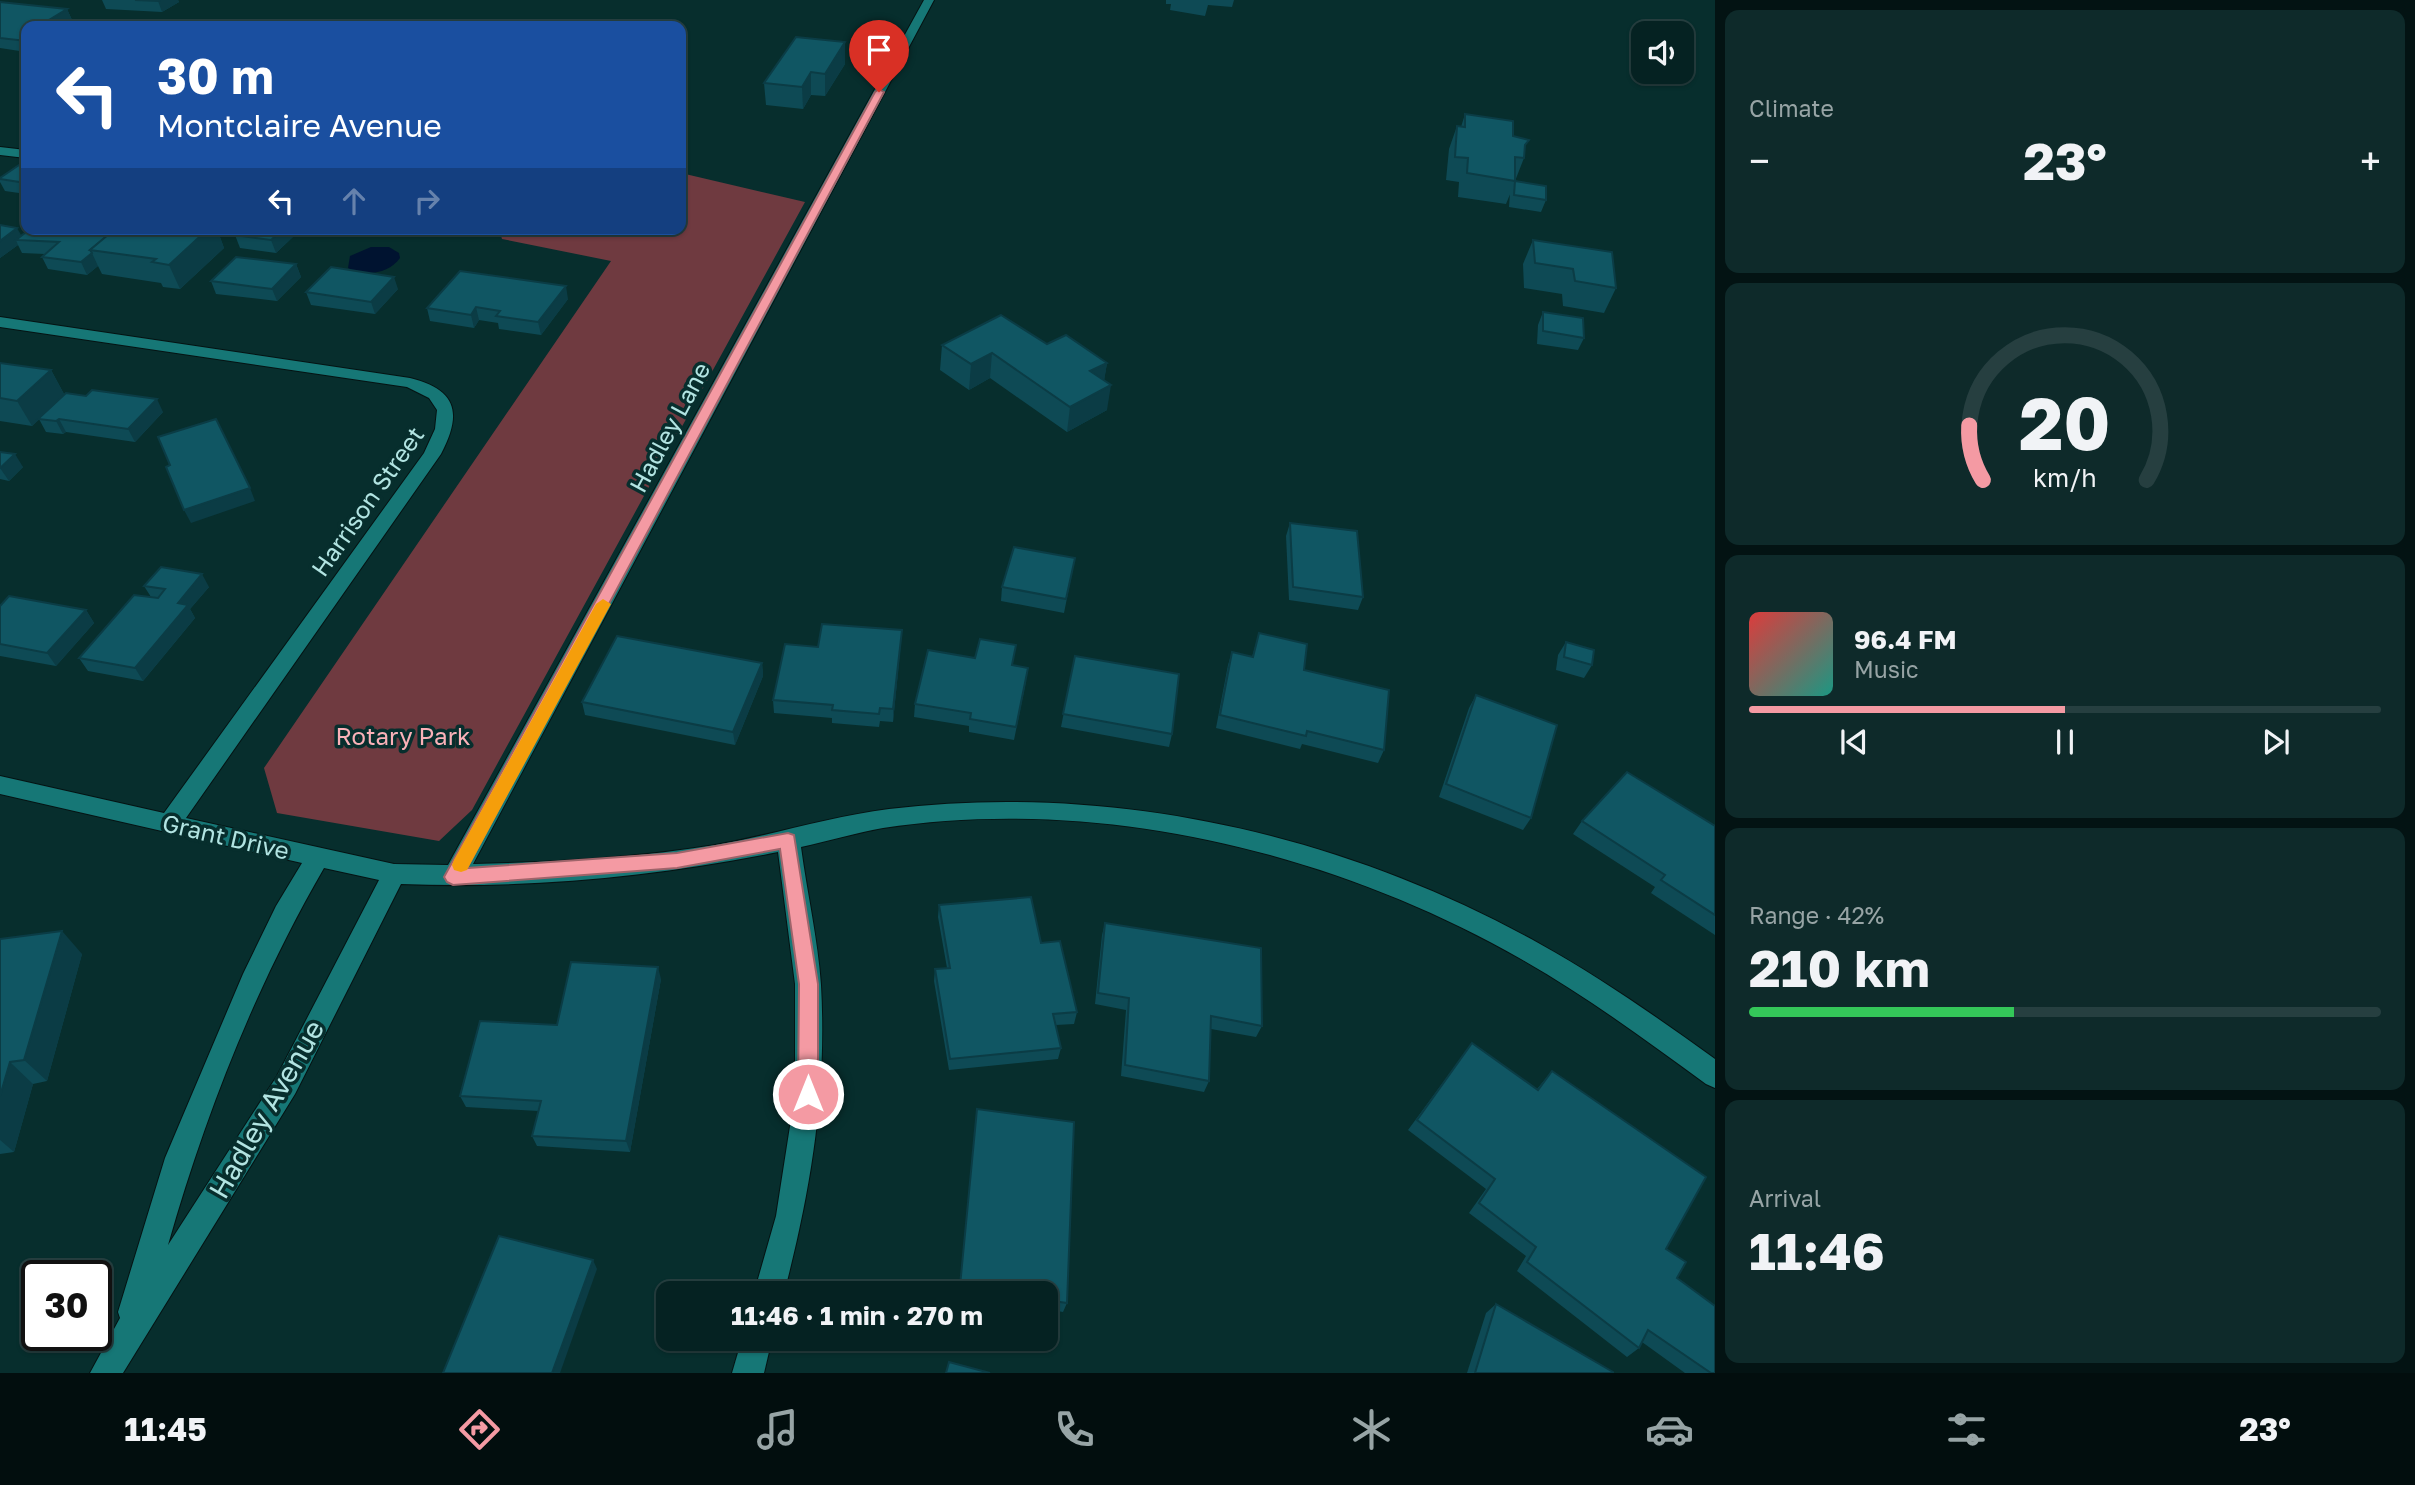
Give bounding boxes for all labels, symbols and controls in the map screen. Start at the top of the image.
pin [849,20,909,92]
map controls [1631,21,1694,84]
button: sound [1631,21,1694,84]
icon: arrive [860,31,898,69]
text: 30 m [157,46,274,105]
icon: left [42,49,133,140]
text: Climate [1749,94,1834,122]
text: Montclaire Avenue [157,106,442,144]
text: 23° [2023,129,2107,191]
text: − [1749,138,1770,183]
text: + [2360,138,2381,183]
icon: left [262,182,300,220]
icon: ahead [335,182,373,220]
icon: right [408,182,446,220]
street label: Hadley Lane [623,357,715,497]
text: 20 [2019,379,2111,466]
street label: Harrison Street [305,421,429,581]
text: km/h [2033,462,2097,493]
text: 96.4 FM [1854,624,1957,655]
text: Music [1854,655,1919,683]
park label: Rotary Park [335,721,471,750]
icon: previous [1835,723,1873,761]
icon: pause [2046,723,2084,761]
icon: next [2257,723,2295,761]
street label: Grant Drive [160,807,292,865]
text: Range · 42% [1749,901,1884,929]
text: 210 km [1749,936,1930,998]
street label: Hadley Avenue [202,1014,330,1204]
position arrow [771,1057,845,1131]
text: Arrival [1749,1184,1821,1212]
text: 11:46 [1749,1219,1885,1281]
speed limit sign: 30 [21,1260,112,1351]
text: 11:46 · 1 min · 270 m [731,1300,983,1331]
icon: directions [455,1405,504,1454]
icon: music [753,1405,802,1454]
icon: phone [1050,1405,1099,1454]
icon: climate [1347,1405,1396,1454]
icon: car [1645,1405,1694,1454]
icon: filters [1942,1405,1991,1454]
text: 11:45 [124,1410,207,1448]
text: 23° [2239,1410,2291,1448]

